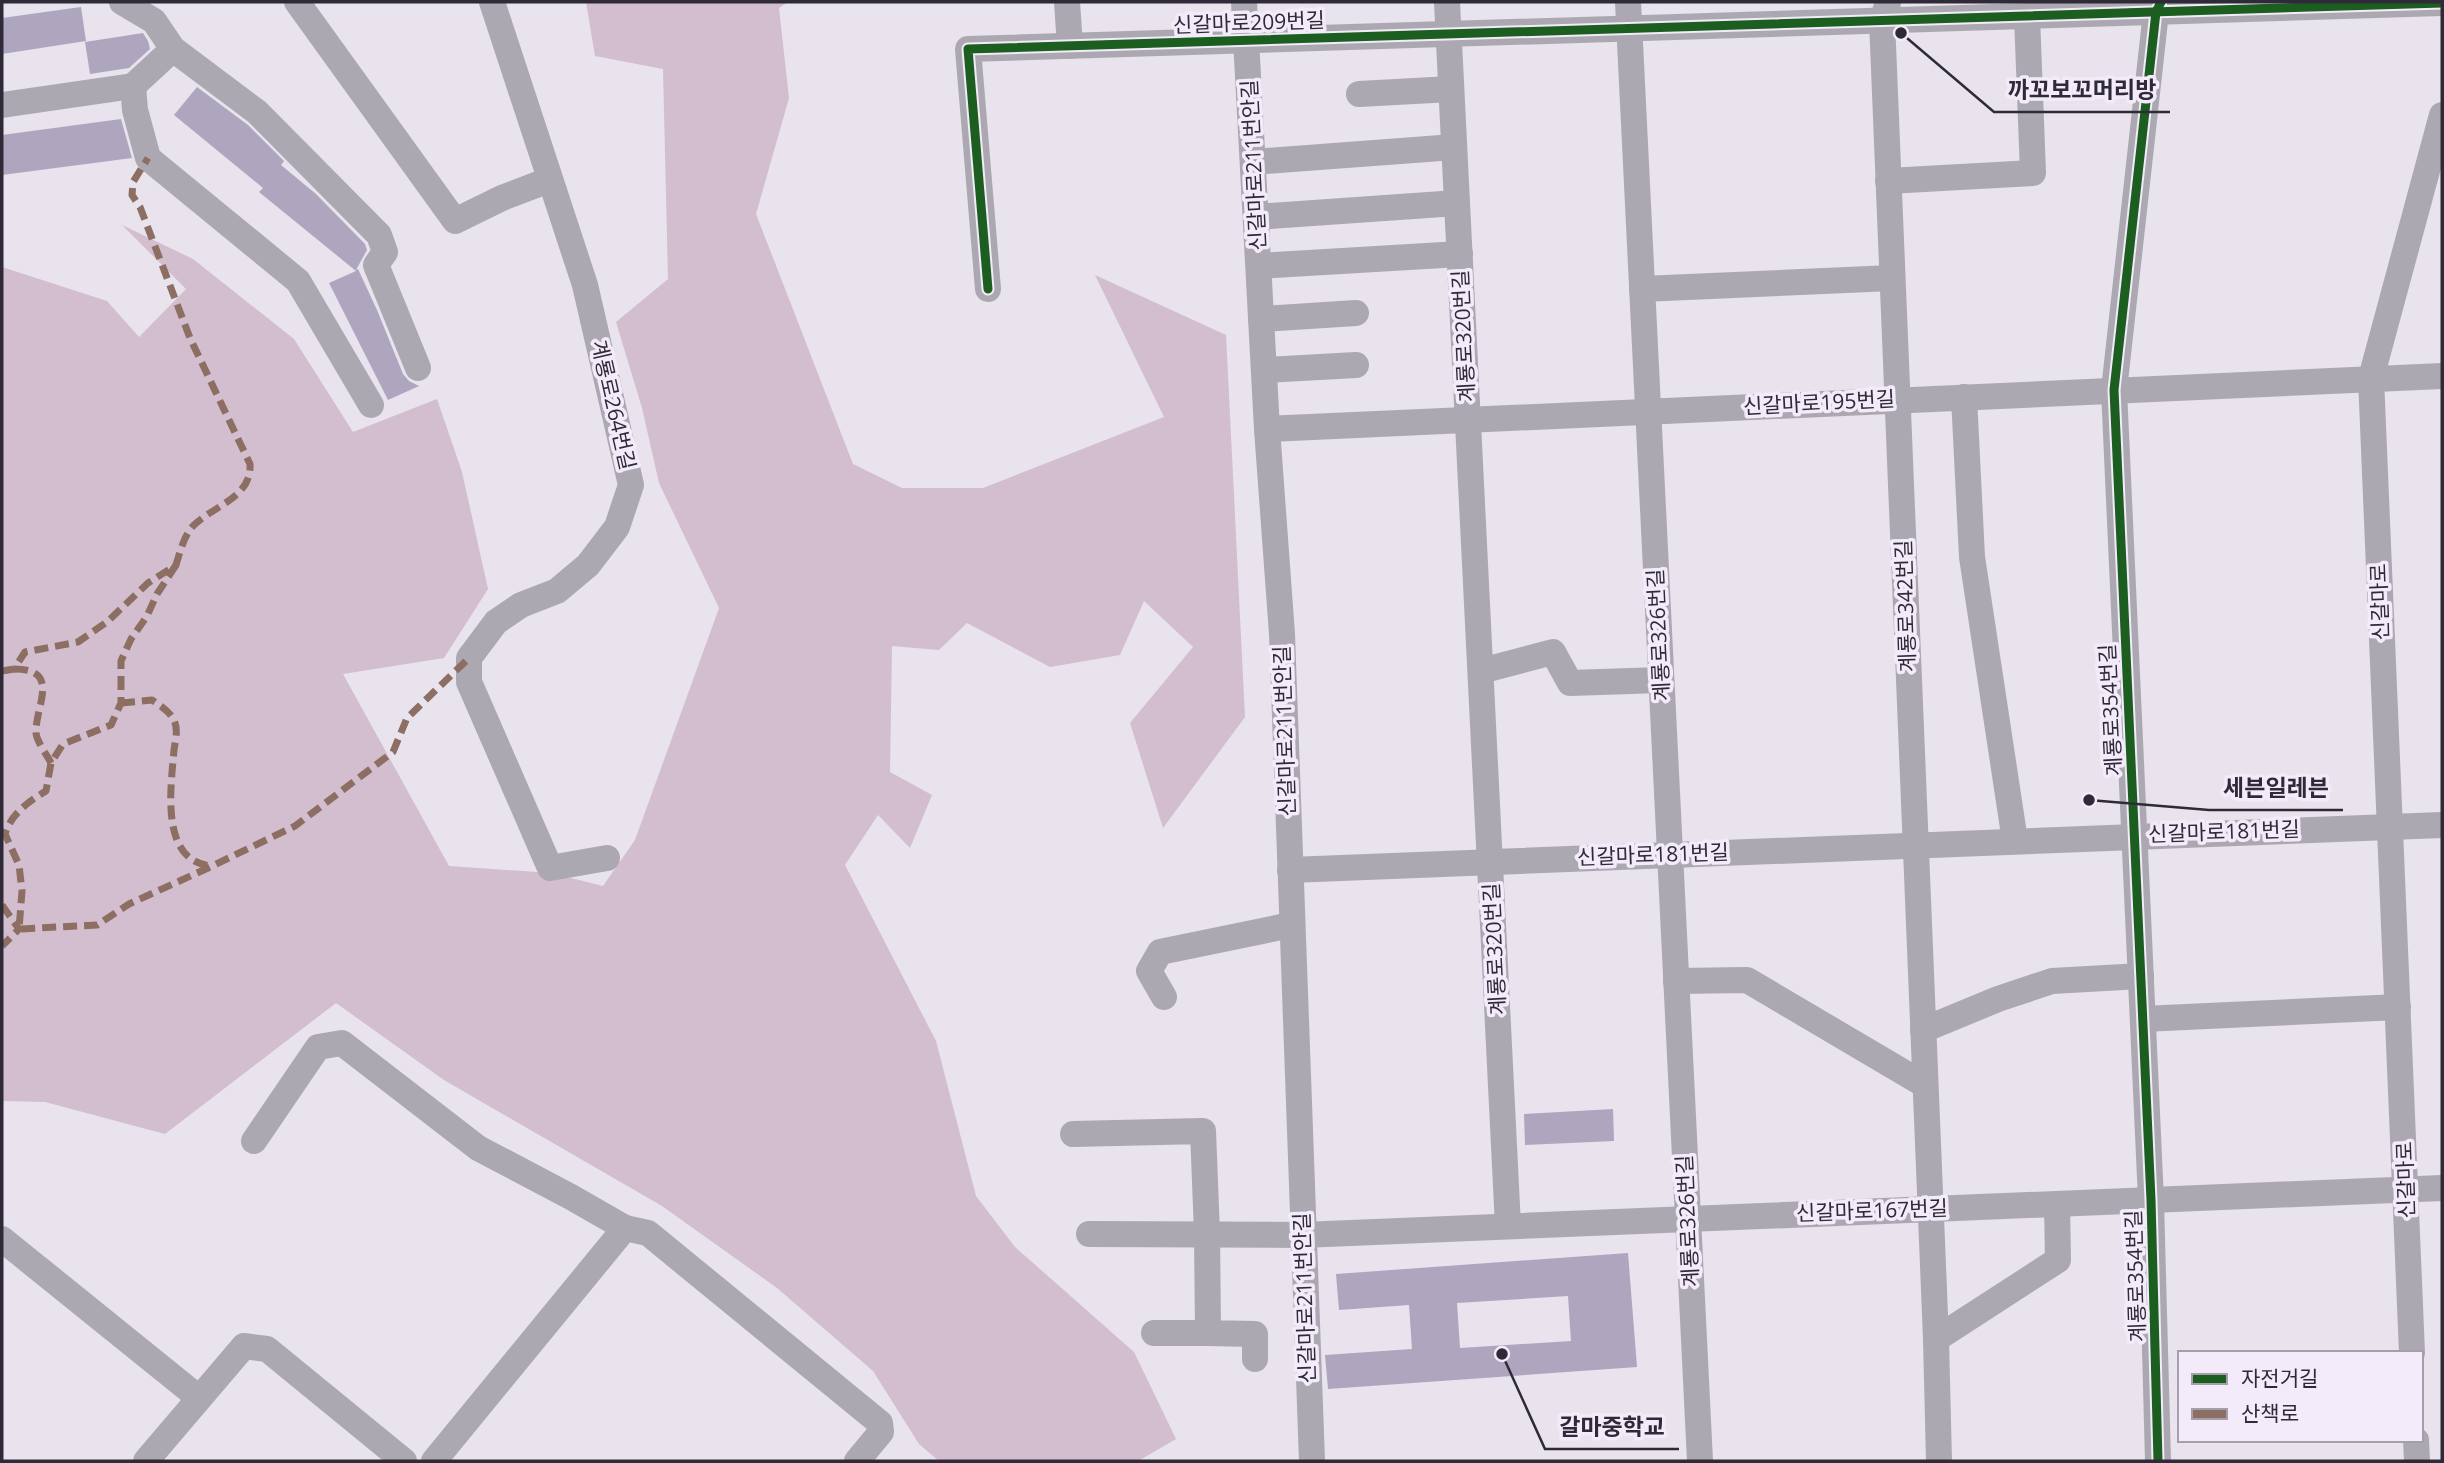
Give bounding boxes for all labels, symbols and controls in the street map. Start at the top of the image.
street label: 신갈마로209번길 [1173,5,1325,39]
callout: 까꼬보꼬머리방 [1994,68,2170,112]
text: 까꼬보꼬머리방 [2008,73,2156,105]
street label: 신갈마로211번안길 [1235,79,1271,251]
street label: 계룡로320번길 [1446,269,1480,403]
street label: 계룡로264번길 [585,337,643,473]
street label: 신갈마로195번길 [1742,384,1896,420]
street label: 계룡로342번길 [1889,539,1921,673]
street label: 신갈마로 [2364,563,2394,641]
street label: 계룡로326번길 [1641,568,1675,702]
street label: 계룡로354번길 [2093,643,2127,777]
street label: 신갈마로211번안길 [1267,645,1301,817]
callout: 세븐일레븐 [2209,766,2343,810]
text: 세븐일레븐 [2223,771,2329,803]
street label: 신갈마로181번길 [2148,814,2300,848]
street label: 신갈마로181번길 [1577,837,1729,871]
street label: 계룡로320번길 [1477,882,1511,1016]
street label: 신갈마로 [2390,1141,2420,1219]
street label: 계룡로326번길 [1670,1154,1704,1288]
street label: 신갈마로167번길 [1796,1193,1948,1227]
street label: 계룡로354번길 [2119,1209,2151,1343]
street label: 신갈마로211번안길 [1287,1212,1321,1384]
legend [2178,1351,2423,1442]
text: 자전거길 [2241,1364,2318,1392]
text: 산책로 [2241,1399,2299,1427]
callout: 갈마중학교 [1545,1405,1679,1449]
text: 갈마중학교 [1559,1410,1665,1442]

